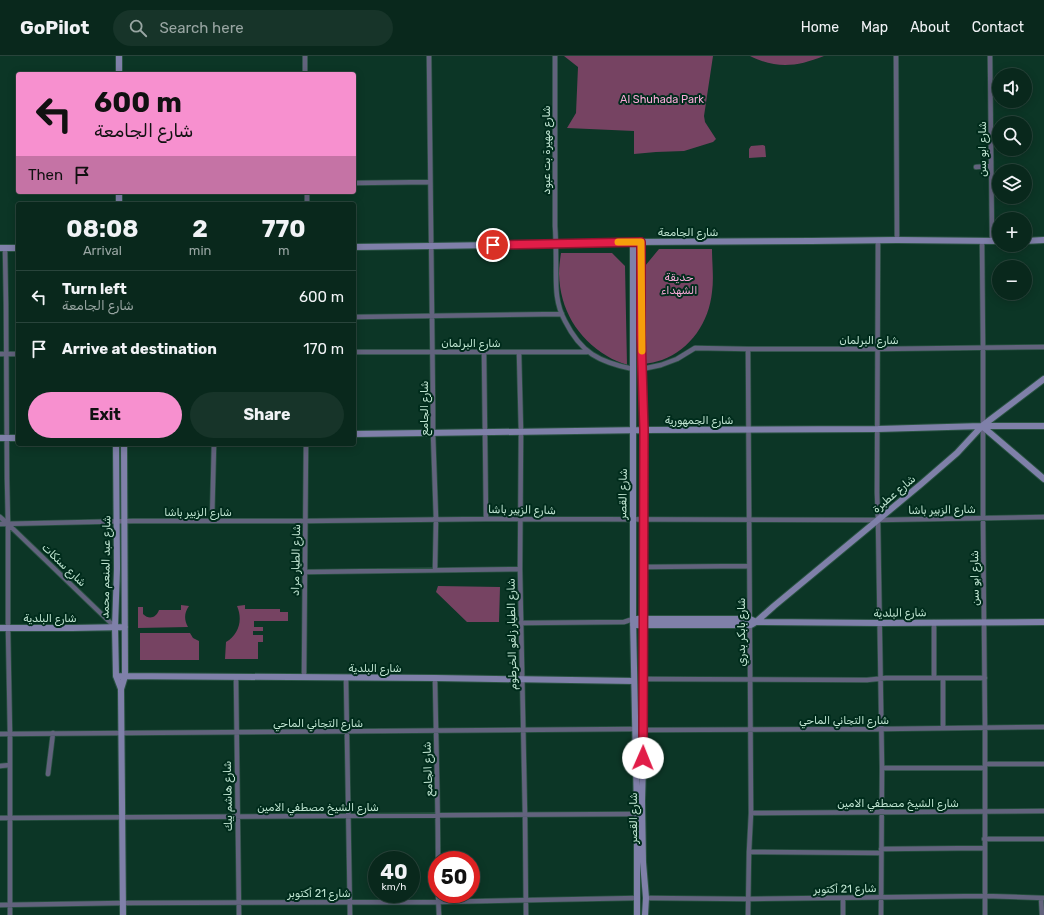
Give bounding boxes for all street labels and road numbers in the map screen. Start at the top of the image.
street label: شارع مهيرة بت عبود [540,105,555,195]
street label: شارع ابو سن [976,121,991,177]
street label: شارع الجامعة [658,226,718,241]
street label: شارع البرلمان [839,334,899,349]
street label: شارع البرلمان [441,337,501,352]
street label: شارع الجامع [418,381,433,435]
street label: شارع الجمهورية [665,414,733,429]
street label: شارع القصر [616,468,632,521]
street label: شارع عطبرة [870,472,919,517]
street label: شارع الزبير باشا [488,503,556,519]
street label: شارع الزبير باشا [908,503,976,519]
street label: شارع الزبير باشا [164,506,232,521]
street label: شارع عبد المنعم محمد [99,515,115,619]
street label: شارع الطيار مراد [289,524,305,596]
street label: شارع سنكات [38,541,89,591]
street label: شارع ابو سن [968,550,984,606]
street label: شارع الطيار زلفو الخرطوم [505,578,521,690]
street label: شارع بابكر بدري [735,598,750,666]
street label: شارع البلدية [873,606,927,622]
street label: شارع البلدية [23,612,77,627]
street label: شارع البلدية [348,662,402,677]
street label: شارع التجاني الماحي [799,714,889,729]
street label: شارع التجاني الماحي [273,717,363,732]
street label: شارع الجامع [421,741,437,797]
street label: شارع هاشم بيك [221,761,237,831]
street label: شارع القصر [627,792,642,845]
street label: شارع الشيخ مصطفي الامين [837,797,959,812]
street label: شارع الشيخ مصطفي الامين [257,801,379,816]
street label: شارع 21 أكتوبر [812,882,877,898]
street label: شارع 21 أكتوبر [286,887,351,902]

